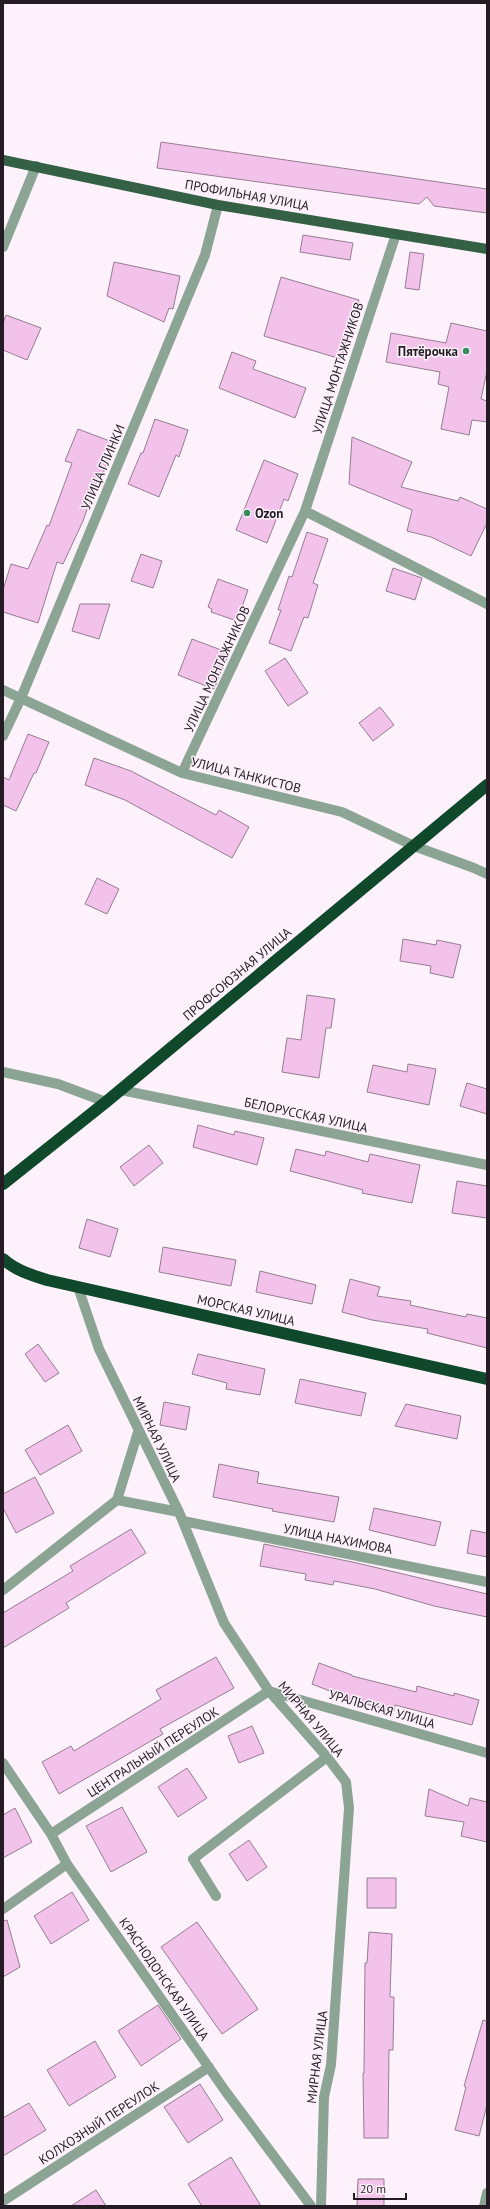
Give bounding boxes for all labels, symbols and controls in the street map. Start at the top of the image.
street label: ПРОФИЛЬНАЯ УЛИЦА [183,176,311,214]
street label: УЛИЦА МОНТАЖНИКОВ [309,300,367,436]
place label: Пятёрочка [398,343,458,360]
marker: Пятёрочка [461,346,471,356]
street label: УЛИЦА ГЛИНКИ [77,422,129,512]
place label: Ozon [255,505,283,522]
marker: Ozon [242,508,252,518]
street label: УЛИЦА МОНТАЖНИКОВ [180,603,254,735]
street label: УЛИЦА ТАНКИСТОВ [189,753,303,797]
street label: ПРОФСОЮЗНАЯ УЛИЦА [179,923,295,1024]
street label: БЕЛОРУССКАЯ УЛИЦА [243,1094,370,1136]
street label: МОРСКАЯ УЛИЦА [195,1290,297,1330]
street label: МИРНАЯ УЛИЦА [129,1393,185,1485]
street label: УЛИЦА НАХИМОВА [282,1520,394,1558]
street label: МИРНАЯ УЛИЦА [274,1678,348,1761]
street label: УРАЛЬСКАЯ УЛИЦА [327,1686,438,1732]
street label: ЦЕНТРАЛЬНЫЙ ПЕРЕУЛОК [84,1703,222,1801]
street label: КРАСНОДОНСКАЯ УЛИЦА [115,1914,213,2044]
street label: МИРНАЯ УЛИЦА [303,2009,331,2104]
street label: КОЛХОЗНЫЙ ПЕРЕУЛОК [35,2078,163,2168]
scale bar [354,2175,406,2201]
text: 20 m [360,2181,386,2196]

